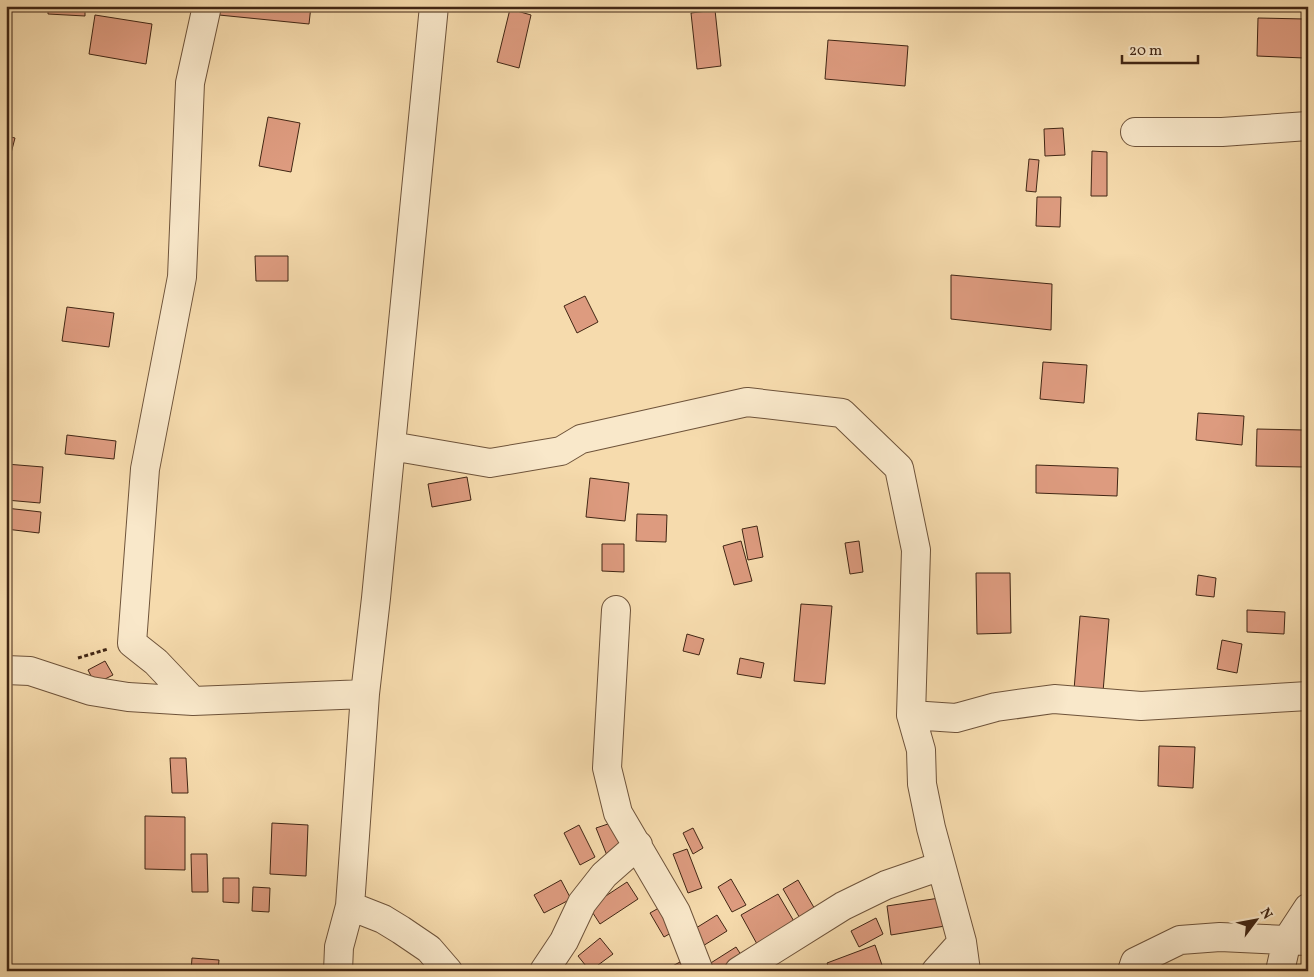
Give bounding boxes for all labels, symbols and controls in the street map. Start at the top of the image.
scale bar [1122,32,1198,64]
text: 20 m [1129,41,1162,62]
north arrow [1232,894,1282,944]
text: N [1255,905,1277,923]

